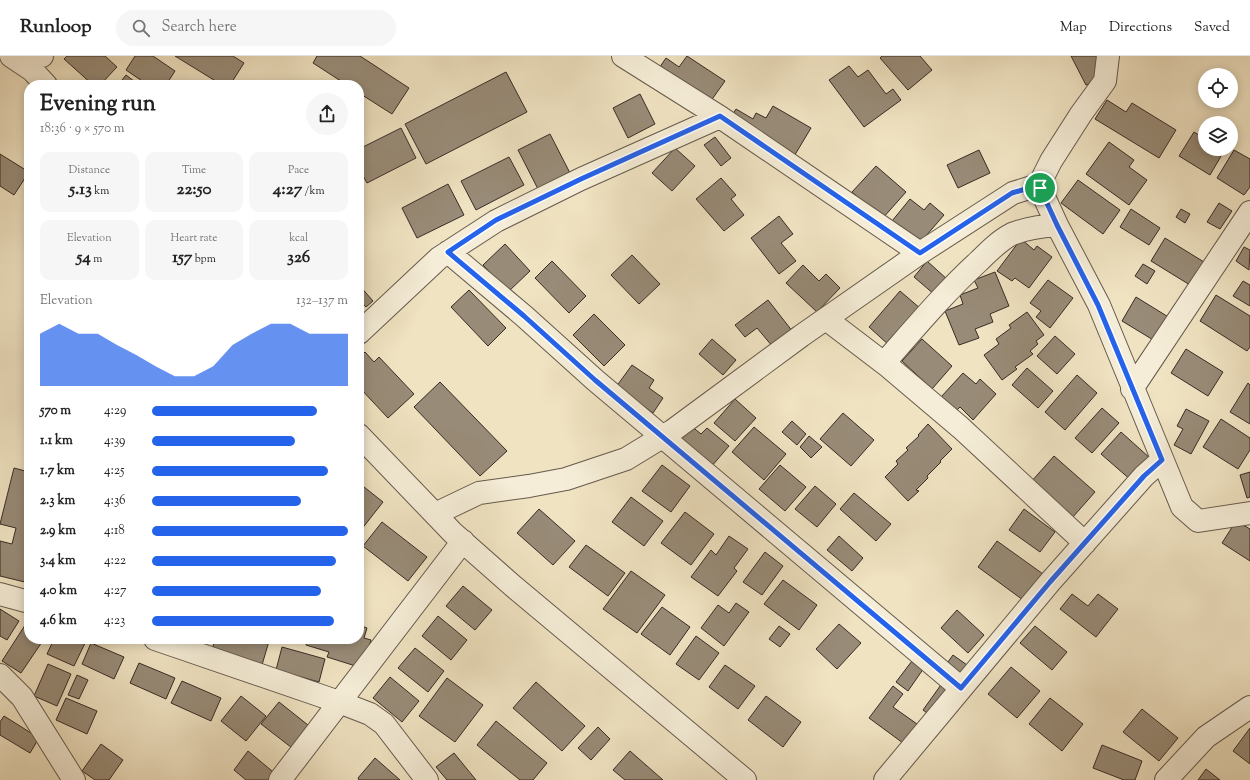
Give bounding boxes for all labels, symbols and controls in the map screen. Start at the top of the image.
search box [116,10,396,46]
text: Runloop [20,14,92,41]
icon: search [130,17,152,39]
text: Search here [162,17,237,38]
text: Map [1060,18,1087,38]
text: Directions [1109,18,1172,38]
text: Saved [1194,18,1230,38]
map controls [1198,68,1238,156]
button: locate [1198,68,1238,108]
text: Evening run [40,89,156,121]
button: share [306,93,348,135]
button: layers [1198,116,1238,156]
text: 18:36 · 9 × 570 m [40,120,125,138]
text: Distance [69,162,110,178]
text: Time [182,162,206,178]
text: Pace [288,162,309,178]
pin [1023,171,1057,205]
icon: arrive [1029,177,1051,199]
text: 5.13 [69,178,92,202]
text: 22:50 [176,178,212,202]
text: 4:27 [273,178,302,202]
text: km [92,183,109,199]
text: /km [302,183,325,199]
text: Elevation [67,230,112,246]
text: Heart rate [171,230,217,246]
text: kcal [289,230,308,246]
text: 54 [76,246,91,270]
text: 157 [172,246,192,270]
text: 326 [287,246,310,270]
text: m [91,251,102,267]
text: bpm [192,251,216,267]
text: Elevation [40,292,93,310]
text: 132–137 m [296,292,348,310]
text: 570 m [40,402,71,420]
text: 4:29 [104,402,126,420]
text: 1.1 km [40,432,73,450]
text: 4:39 [104,432,125,450]
text: 1.7 km [40,462,75,480]
text: 4:25 [104,462,124,480]
text: 2.3 km [40,492,75,510]
text: 4:36 [104,492,126,510]
text: 2.9 km [40,522,76,540]
text: 4:18 [104,522,125,540]
text: 3.4 km [40,552,76,570]
text: 4:22 [104,552,126,570]
text: 4.0 km [40,582,77,600]
text: 4:27 [104,582,127,600]
text: 4.6 km [40,612,77,630]
text: 4:23 [104,612,125,630]

